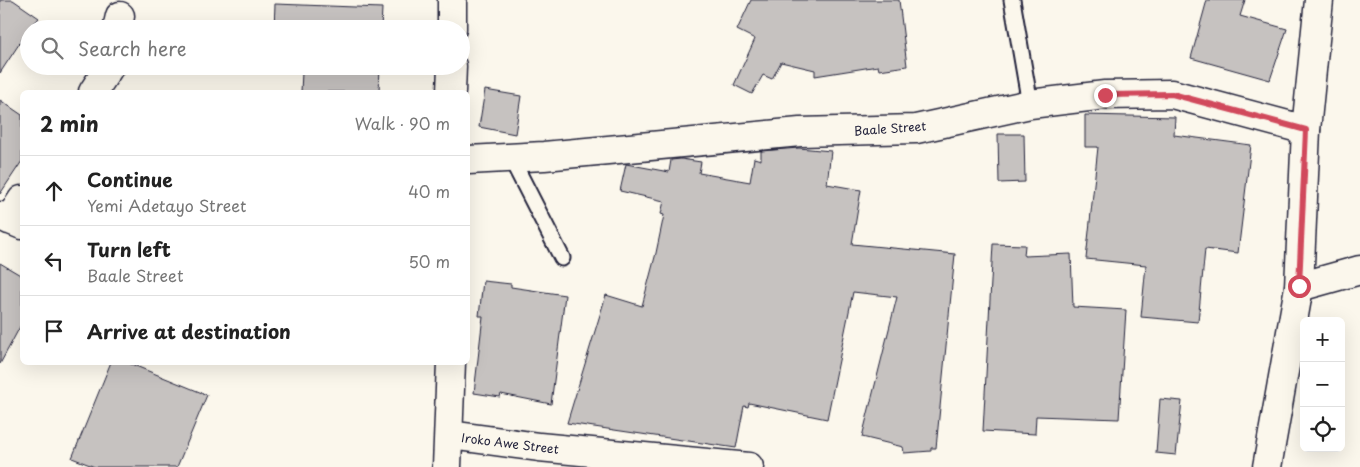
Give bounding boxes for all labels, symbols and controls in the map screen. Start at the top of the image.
search box [20,20,470,75]
icon: search [38,34,66,62]
text: Search here [78,34,187,62]
route end [1094,84,1117,107]
text: 2 min [40,107,99,139]
text: Walk · 90 m [355,111,450,135]
street label: Baale Street [853,116,927,140]
text: Continue [87,165,173,193]
icon: ahead [40,177,68,205]
text: 40 m [408,179,450,203]
text: Yemi Adetayo Street [87,193,246,217]
text: Turn left [87,235,171,263]
icon: left [40,247,68,275]
text: 50 m [409,249,450,273]
text: Baale Street [87,263,183,287]
route start [1288,275,1311,298]
icon: arrive [40,317,68,345]
text: Arrive at destination [87,317,291,345]
map controls [1300,317,1345,452]
button: + [1300,317,1345,362]
button: − [1300,362,1345,407]
button: locate [1300,407,1345,452]
street label: Iroko Awe Street [460,428,560,458]

